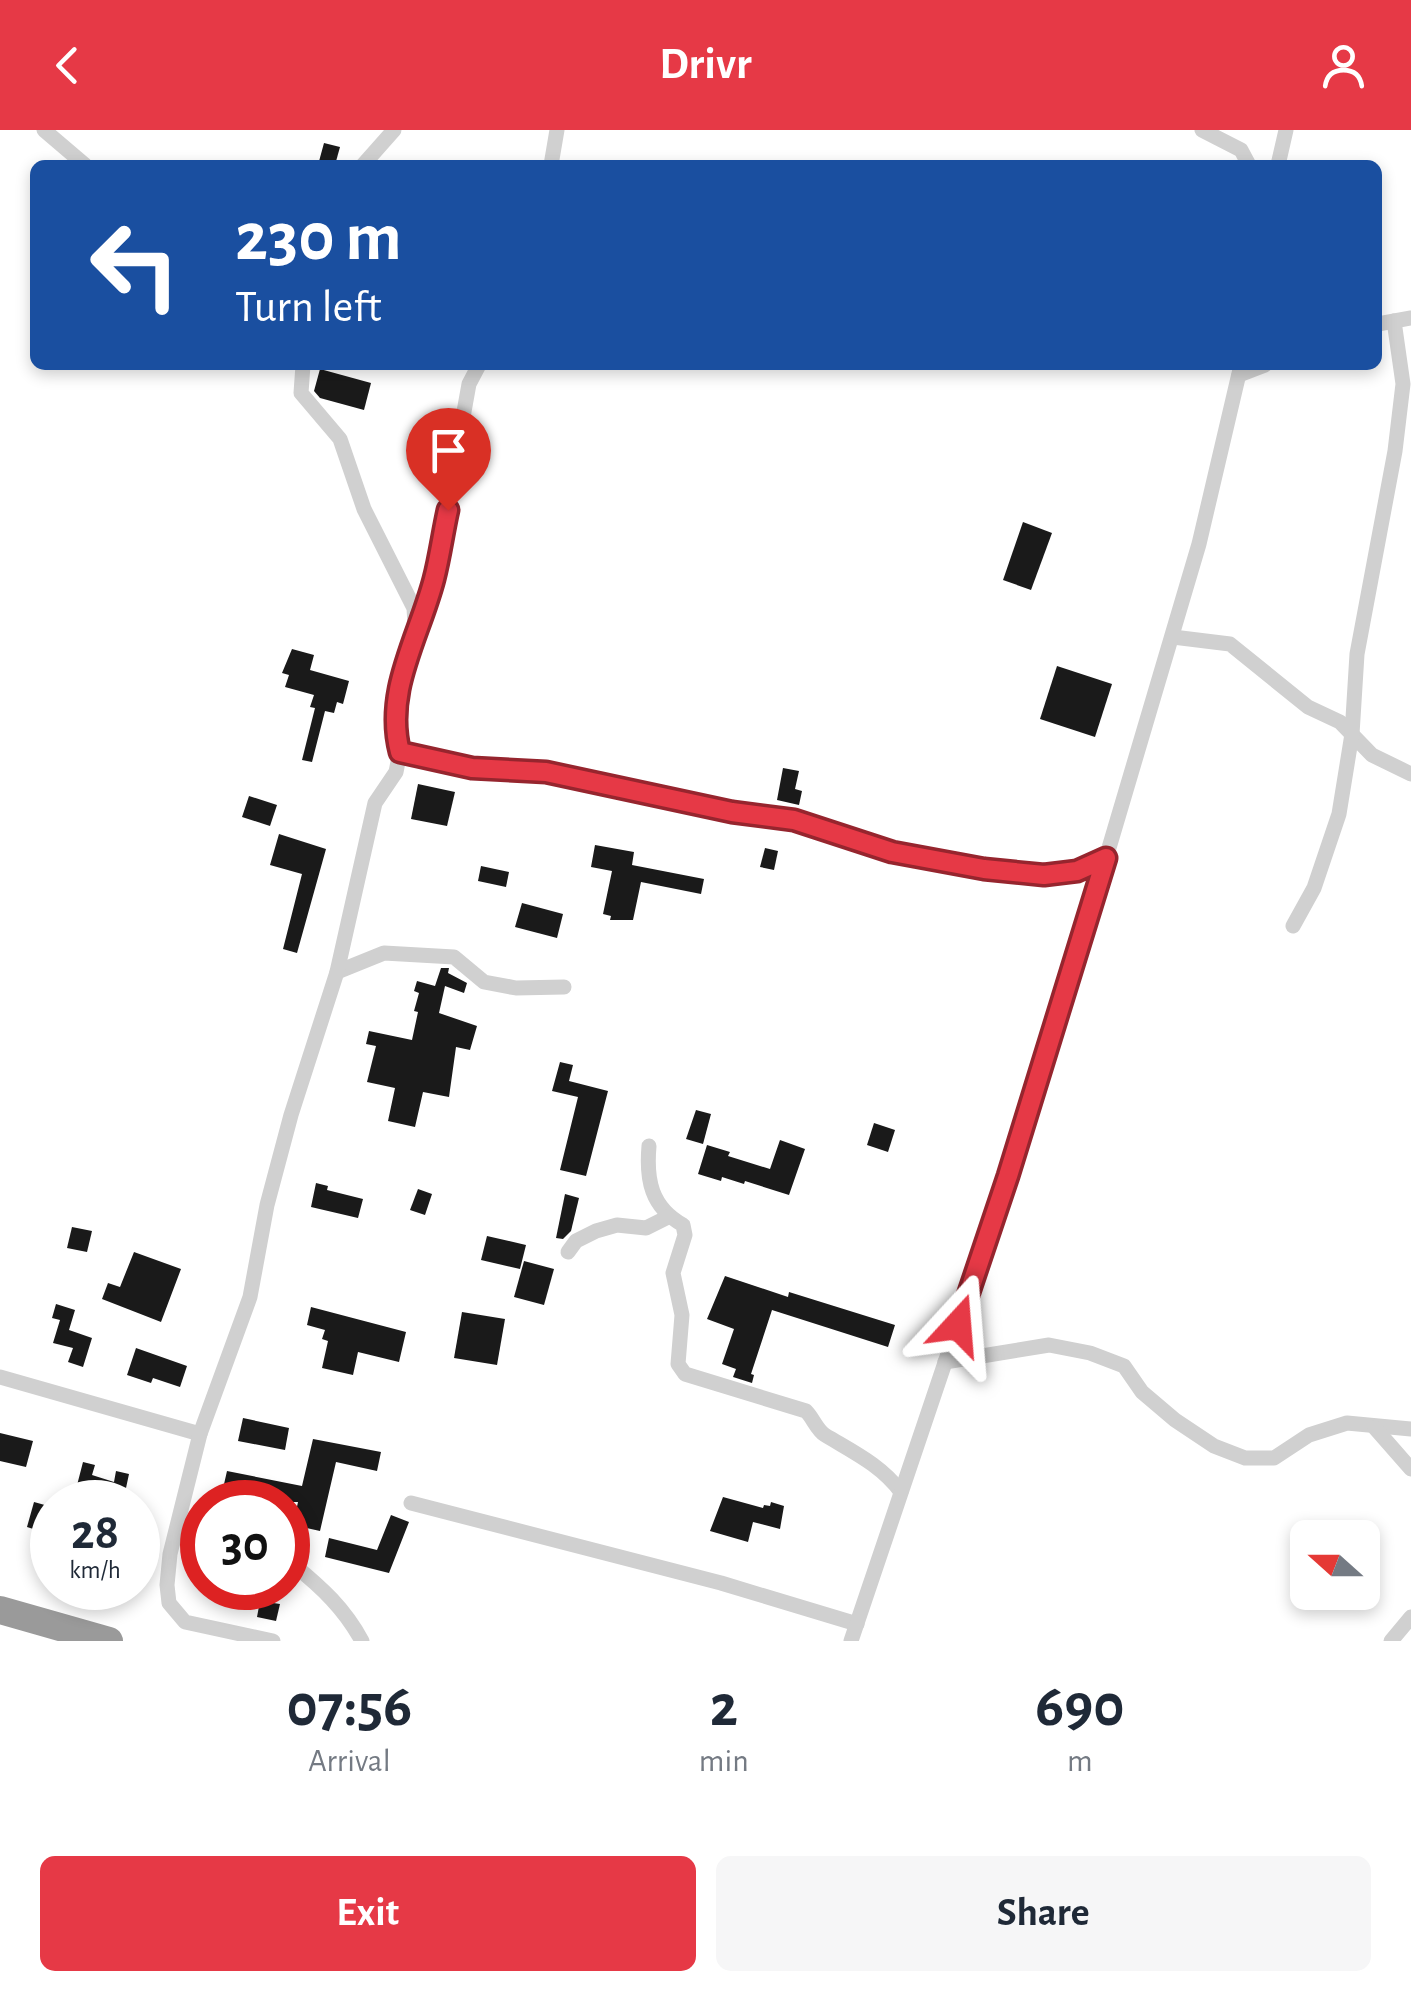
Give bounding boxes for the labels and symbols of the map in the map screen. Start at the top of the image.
pin [406,408,491,511]
position arrow [906,1273,1010,1377]
speed limit sign: 30 [180,1480,310,1610]
north arrow [1290,1520,1380,1610]

